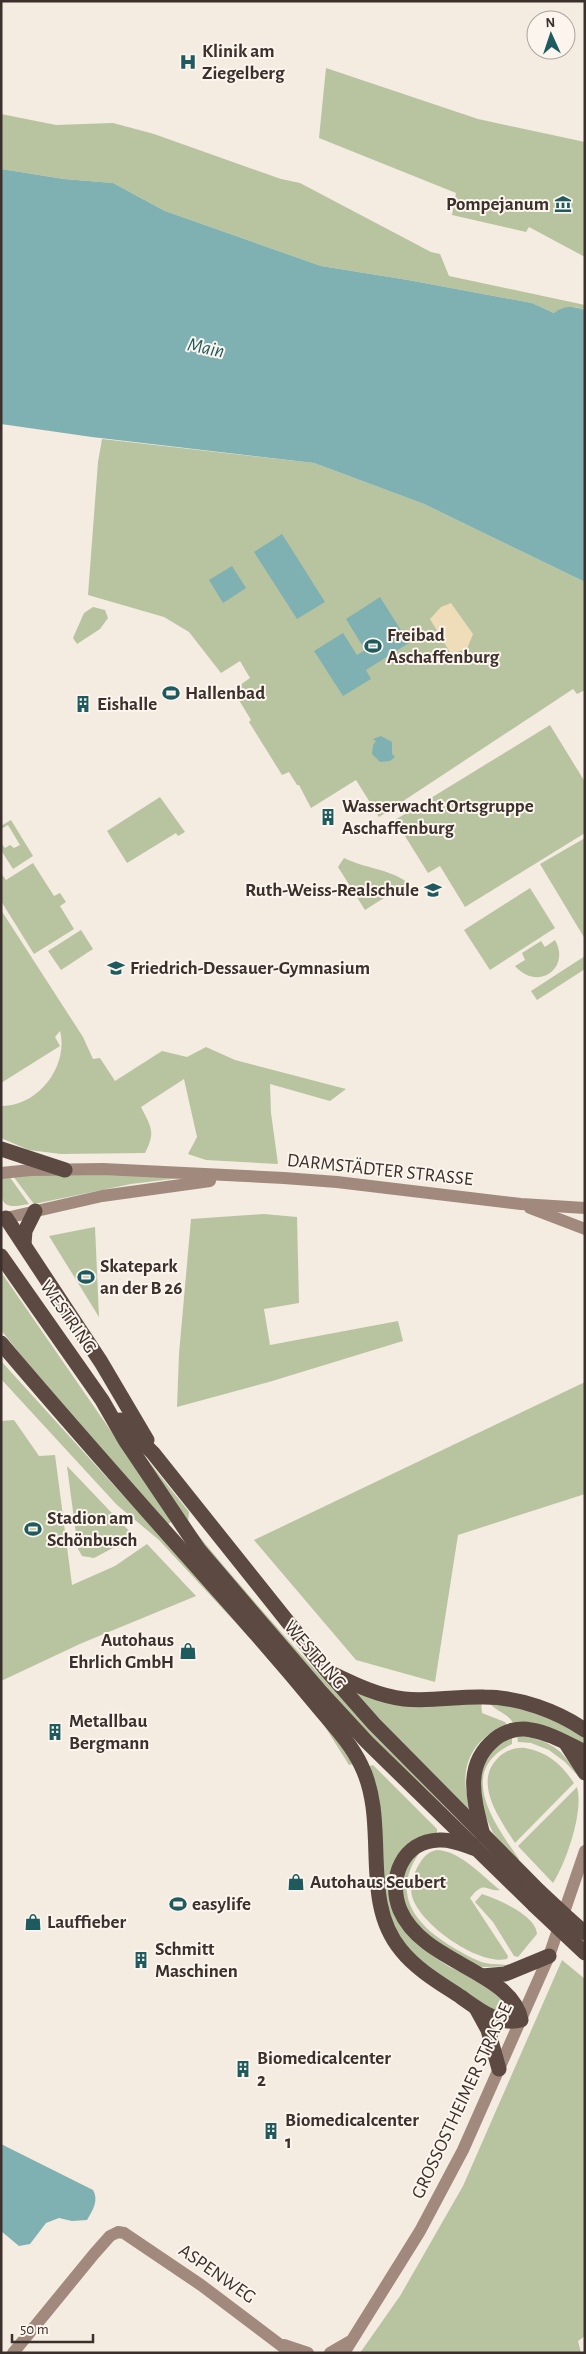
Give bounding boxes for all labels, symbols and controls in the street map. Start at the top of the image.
north arrow [526,10,576,60]
text: N [545,16,556,30]
place label: Klinik am Ziegelberg [202,42,285,83]
hospital icon: Klinik am Ziegelberg [178,52,198,72]
museum icon: Pompejanum [553,194,573,214]
place label: Pompejanum [446,195,549,214]
water label: Main [186,334,226,362]
place label: Freibad Aschaffenburg [387,626,500,667]
sports icon: Freibad Aschaffenburg [363,636,383,656]
sports icon: Hallenbad [161,683,181,703]
place label: Hallenbad [185,684,265,703]
building icon: Eishalle [73,694,93,714]
place label: Eishalle [97,695,157,714]
place label: Wasserwacht Ortsgruppe Aschaffenburg [342,797,534,838]
building icon: Wasserwacht Ortsgruppe Aschaffenburg [318,807,338,827]
school or university icon: Ruth-Weiss-Realschule [423,880,443,900]
place label: Ruth-Weiss-Realschule [245,881,419,900]
school or university icon: Friedrich-Dessauer-Gymnasium [106,958,126,978]
place label: Friedrich-Dessauer-Gymnasium [130,959,370,978]
street label: DARMSTÄDTER STRASSE [286,1150,474,1189]
place label: Skatepark an der B 26 [100,1257,182,1298]
sports icon: Skatepark an der B 26 [76,1267,96,1287]
street label: WESTRING [36,1277,100,1357]
place label: Stadion am Schönbusch [47,1509,137,1550]
sports icon: Stadion am Schönbusch [23,1519,43,1539]
street label: WESTRING [280,1617,350,1693]
place label: Autohaus Ehrlich GmbH [68,1631,174,1672]
shop icon: Autohaus Ehrlich GmbH [178,1641,198,1661]
place label: Metallbau Bergmann [69,1712,149,1753]
building icon: Metallbau Bergmann [45,1722,65,1742]
shop icon: Autohaus Seubert [286,1872,306,1892]
place label: Autohaus Seubert [310,1873,447,1892]
sports icon: easylife [168,1894,188,1914]
place label: easylife [192,1895,251,1914]
shop icon: Lauffieber [23,1912,43,1932]
place label: Lauffieber [47,1913,126,1932]
place label: Schmitt Maschinen [155,1940,238,1981]
building icon: Schmitt Maschinen [131,1950,151,1970]
street label: GROSSOSTHEIMER STRASSE [408,2000,516,2202]
place label: Biomedicalcenter 2 [257,2049,391,2090]
building icon: Biomedicalcenter 2 [233,2059,253,2079]
place label: Biomedicalcenter 1 [285,2111,419,2152]
building icon: Biomedicalcenter 1 [261,2121,281,2141]
street label: ASPENWEG [175,2241,259,2307]
scale bar [12,2312,94,2344]
text: 50 m [20,2322,49,2337]

